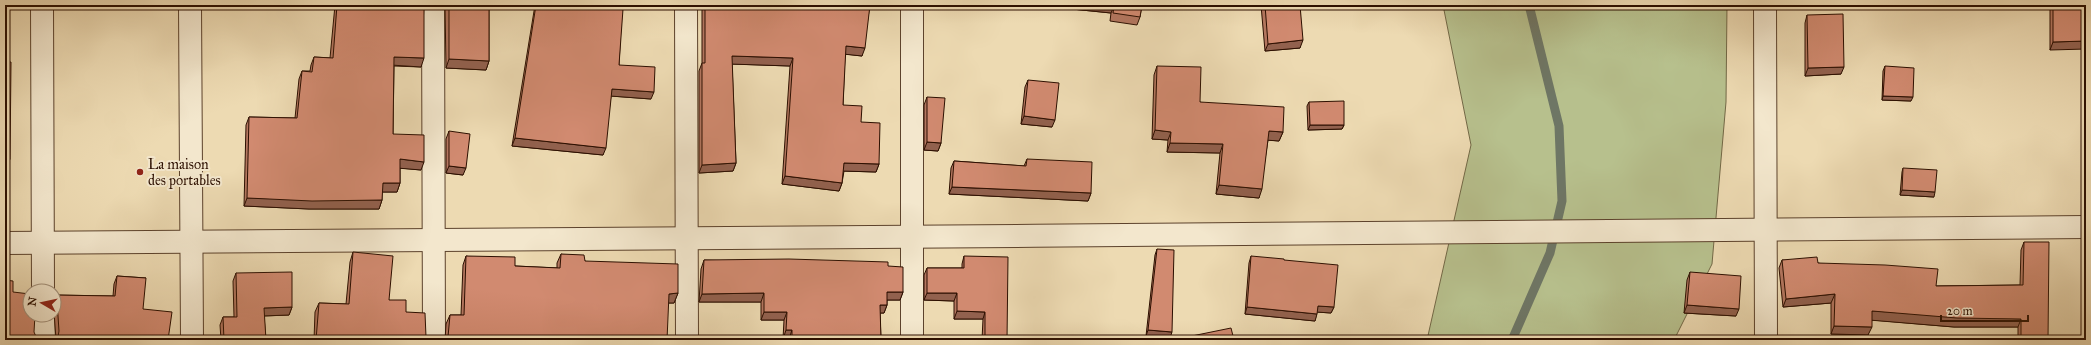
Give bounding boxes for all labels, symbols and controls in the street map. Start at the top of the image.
place label: La maison des portables [148,156,221,189]
marker: La maison des portables [135,167,145,177]
north arrow [22,283,62,323]
text: N [25,295,40,307]
scale bar [1941,297,2028,323]
text: 20 m [1947,304,1973,318]

